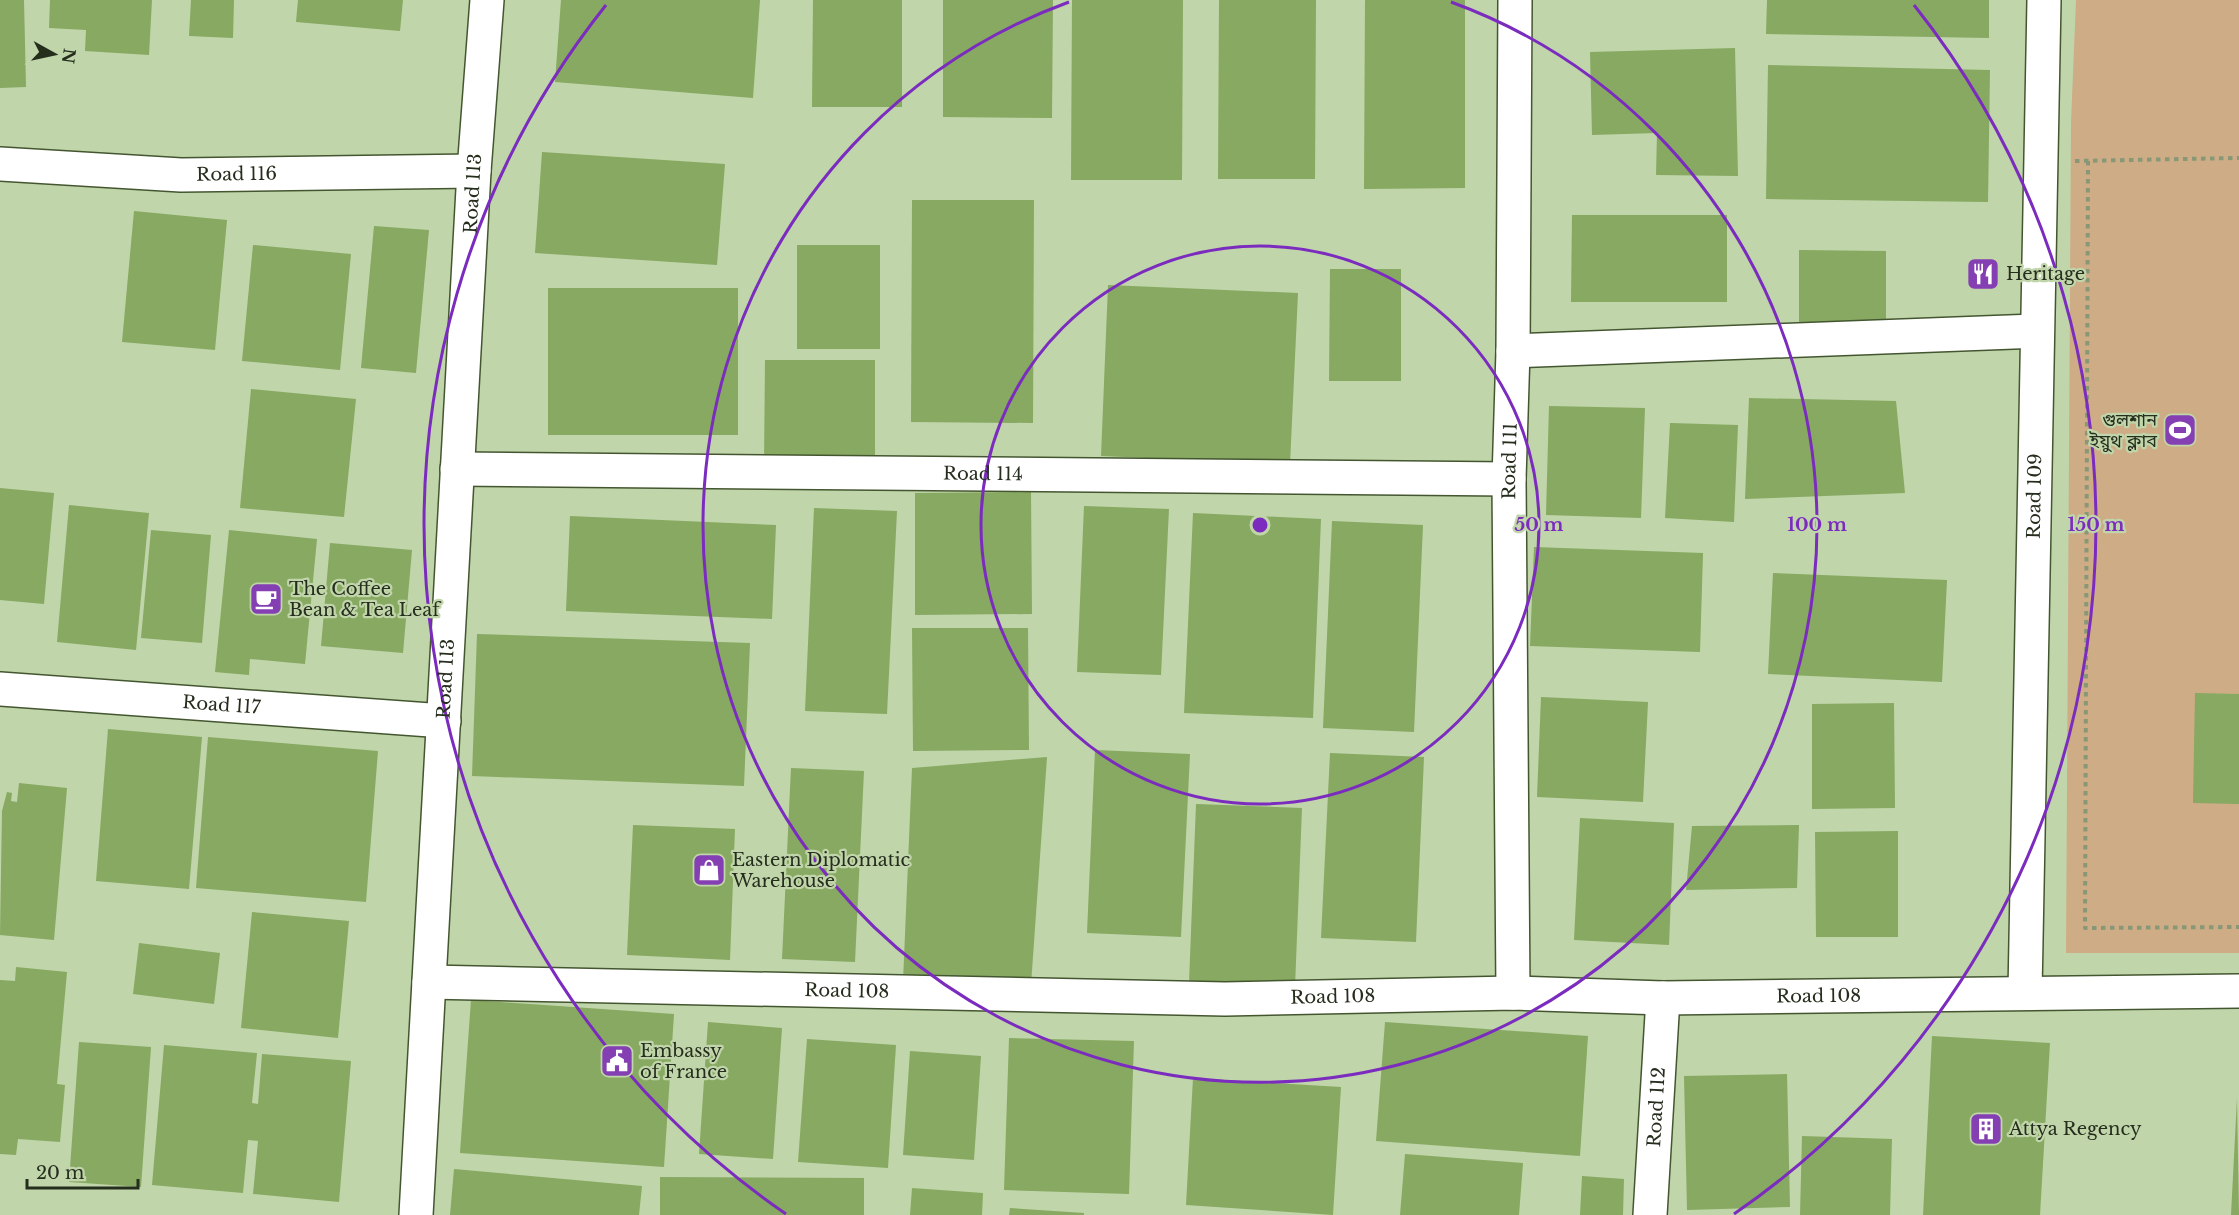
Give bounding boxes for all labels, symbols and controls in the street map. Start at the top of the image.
north arrow [24,24,84,84]
text: N [58,47,80,65]
street label: Road 113 [460,153,486,234]
street label: Road 116 [196,163,277,186]
restaurant icon: Heritage [1965,256,2001,292]
place label: Heritage [2006,263,2085,285]
place label: গুলশান ইয়ুথ ক্লাব [2088,409,2158,453]
sports icon: গুলশান ইয়ুথ ক্লাব [2162,412,2198,448]
street label: Road 111 [1498,422,1522,500]
street label: Road 109 [2023,453,2046,539]
street label: Road 114 [943,463,1023,485]
text: 50 m [1515,514,1564,536]
text: 100 m [1787,514,1847,536]
text: 150 m [2068,514,2125,536]
centre of rings [1250,515,1270,535]
place label: The Coffee Bean & Tea Leaf [289,578,442,621]
cafe icon: The Coffee Bean & Tea Leaf [248,581,284,617]
street label: Road 113 [433,638,459,720]
street label: Road 117 [182,691,262,719]
place label: Eastern Diplomatic Warehouse [731,849,911,892]
shop icon: Eastern Diplomatic Warehouse [691,852,727,888]
street label: Road 108 [804,979,890,1003]
street label: Road 108 [1290,985,1375,1009]
street label: Road 108 [1776,985,1861,1008]
place label: Embassy of France [640,1040,727,1083]
public building icon: Embassy of France [599,1043,635,1079]
street label: Road 112 [1643,1066,1670,1148]
building icon: Attya Regency [1968,1111,2004,1147]
place label: Attya Regency [2008,1118,2142,1140]
scale bar [27,1152,138,1190]
text: 20 m [36,1162,84,1184]

